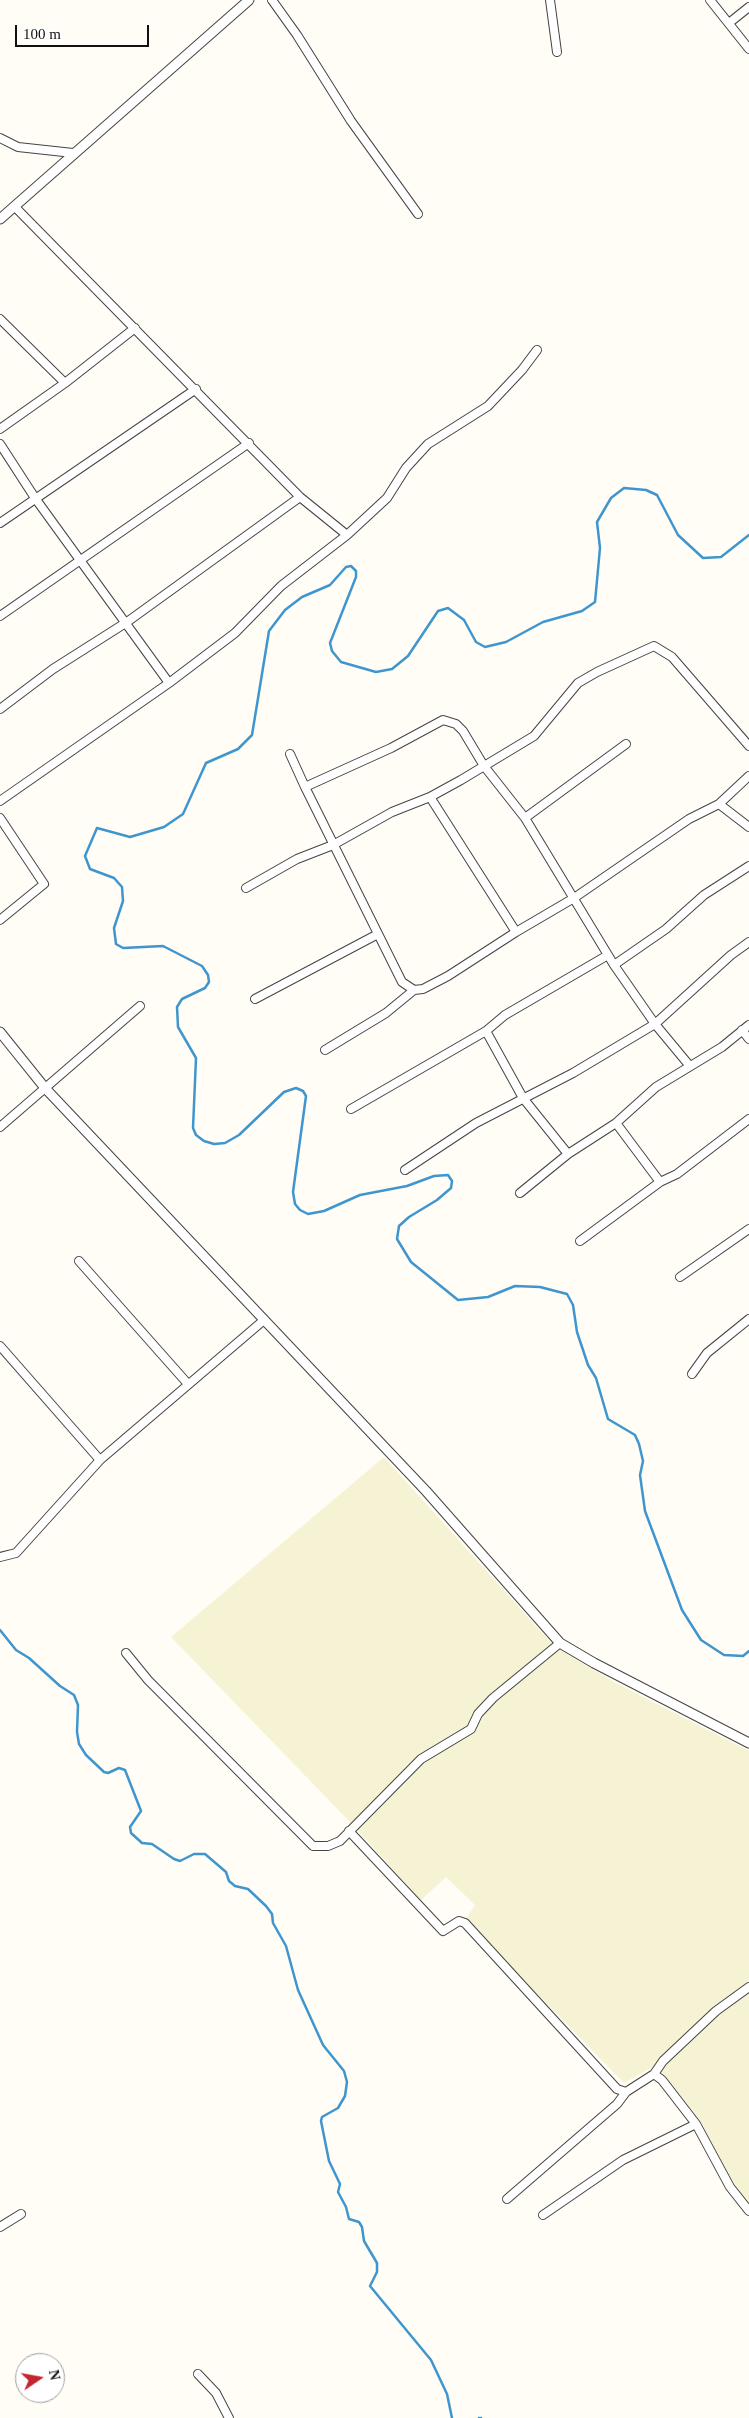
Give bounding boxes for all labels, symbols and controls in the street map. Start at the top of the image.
scale bar [18,15,151,47]
text: 100 m [23,26,61,42]
north arrow [15,2353,65,2403]
text: N [46,2368,63,2381]

